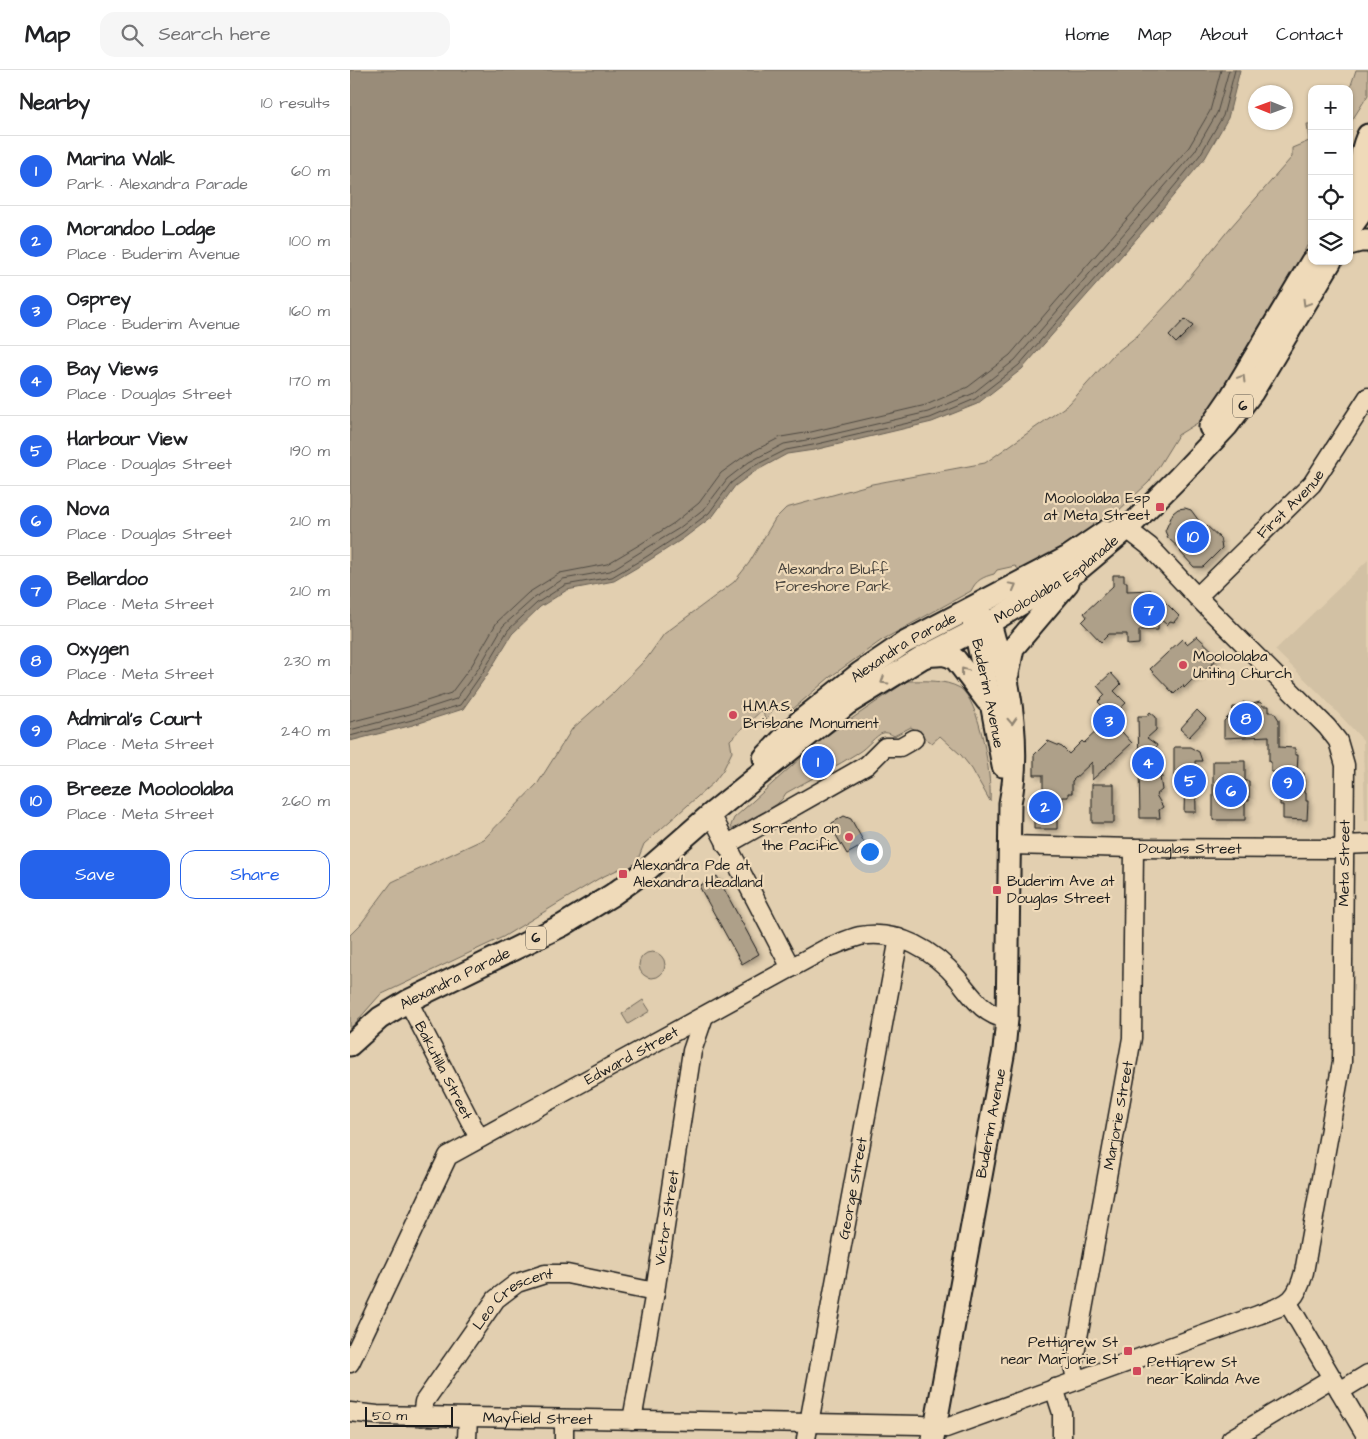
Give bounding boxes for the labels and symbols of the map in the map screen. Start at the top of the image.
north arrow [1248,85,1293,130]
one-way arrow [1303,297,1313,306]
one-way arrow [1236,375,1246,384]
road number: 6 [1233,394,1253,418]
street label: First Avenue [1252,465,1329,543]
place label: Mooloolaba Esp at Meta Street [1044,488,1150,526]
marker: Mooloolaba Esp at Meta Street [1154,501,1166,513]
pin: 10 [1177,518,1209,556]
street label: Mooloolaba Esplanade [990,530,1123,628]
park label: Alexandra Bluff Foreshore Park [775,559,891,597]
one-way arrow [1008,582,1017,592]
pin: 7 [1133,591,1165,629]
street label: Alexandra Parade [846,607,960,687]
street label: Buderim Avenue [967,637,1010,750]
place label: Mooloolaba Uniting Church [1193,646,1292,685]
marker: Mooloolaba Uniting Church [1177,659,1189,671]
one-way arrow [961,667,970,677]
one-way arrow [880,675,889,685]
place label: H.M.A.S. Brisbane Monument [743,696,879,734]
pin: 8 [1230,700,1262,738]
pin: 3 [1093,702,1125,740]
marker: H.M.A.S. Brisbane Monument [727,709,739,721]
one-way arrow [1007,717,1018,725]
pin: 1 [802,743,834,781]
pin: 4 [1132,744,1164,782]
pin: 5 [1174,762,1206,800]
pin: 9 [1272,764,1304,802]
pin: 6 [1215,772,1247,810]
pin: 2 [1029,788,1061,826]
place label: Sorrento on the Pacific [752,818,839,856]
street label: Meta Street [1333,820,1355,906]
marker: Sorrento on the Pacific [843,831,855,843]
street label: Douglas Street [1138,838,1242,860]
your location [857,839,883,865]
place label: Alexandra Pde at Alexandra Headland [633,855,763,893]
marker: Alexandra Pde at Alexandra Headland [617,868,629,880]
place label: Buderim Ave at Douglas Street [1007,871,1115,910]
marker: Buderim Ave at Douglas Street [991,884,1003,896]
road number: 6 [526,926,546,950]
street label: Alexandra Parade [395,942,513,1014]
street label: Bakutilla Street [410,1017,478,1123]
street label: Edward Street [580,1021,682,1090]
street label: Marjorie Street [1098,1059,1138,1172]
street label: Buderim Avenue [970,1067,1011,1180]
street label: George Street [833,1136,872,1241]
street label: Victor Street [649,1169,684,1267]
street label: Leo Crescent [467,1263,553,1334]
place label: Pettigrew St near Marjorie St [1001,1332,1118,1370]
marker: Pettigrew St near Marjorie St [1122,1345,1134,1357]
place label: Pettigrew St near Kalinda Ave [1147,1352,1260,1390]
marker: Pettigrew St near Kalinda Ave [1131,1365,1143,1377]
scale bar [365,1404,452,1427]
street label: Mayfield Street [483,1407,593,1430]

